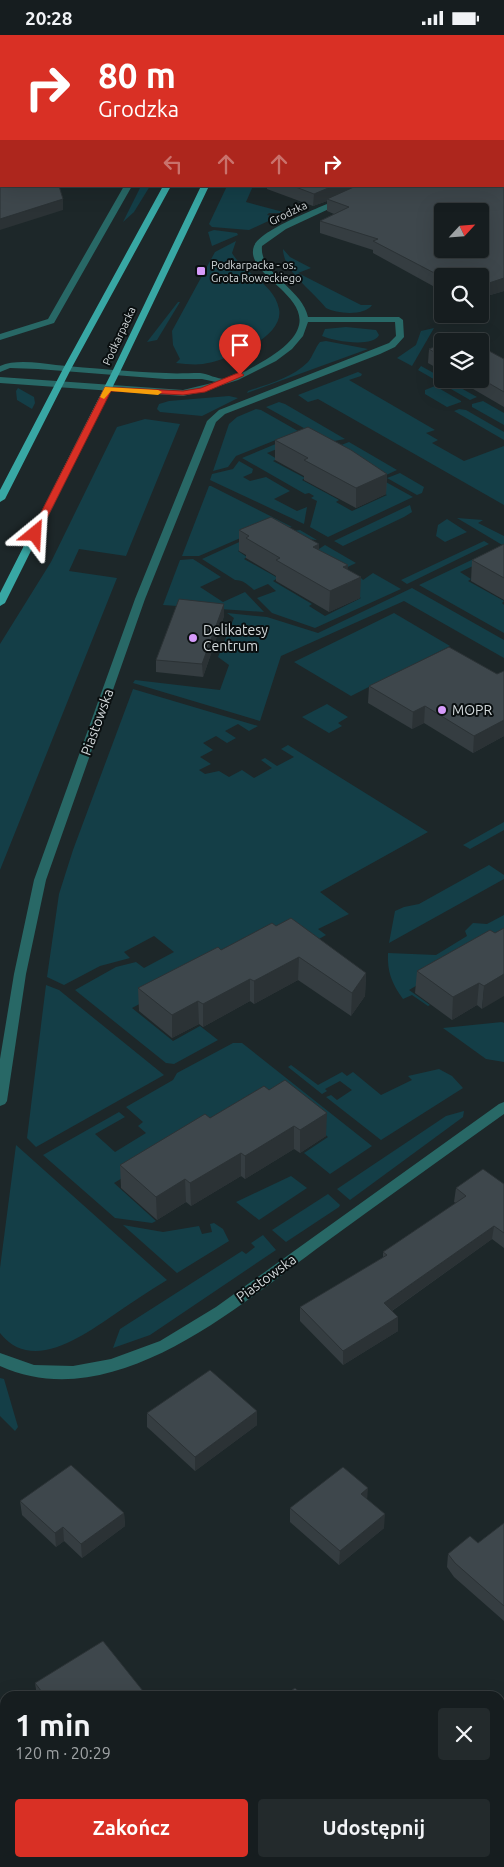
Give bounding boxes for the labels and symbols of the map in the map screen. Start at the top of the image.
street label: Grodzka [267,199,309,227]
north arrow [434,203,489,257]
place label: Podkarpacka - os. Grota Roweckiego [211,259,301,284]
marker: Podkarpacka - os. Grota Roweckiego [195,265,207,277]
street label: Podkarpacka [100,305,138,367]
pin [219,324,261,375]
position arrow [8,507,60,559]
place label: Delikatesy Centrum [203,622,268,654]
marker: Delikatesy Centrum [187,632,199,644]
street label: Piastowska [78,686,116,758]
place label: MOPR [452,702,492,718]
marker: MOPR [436,704,448,716]
street label: Piastowska [233,1251,299,1305]

